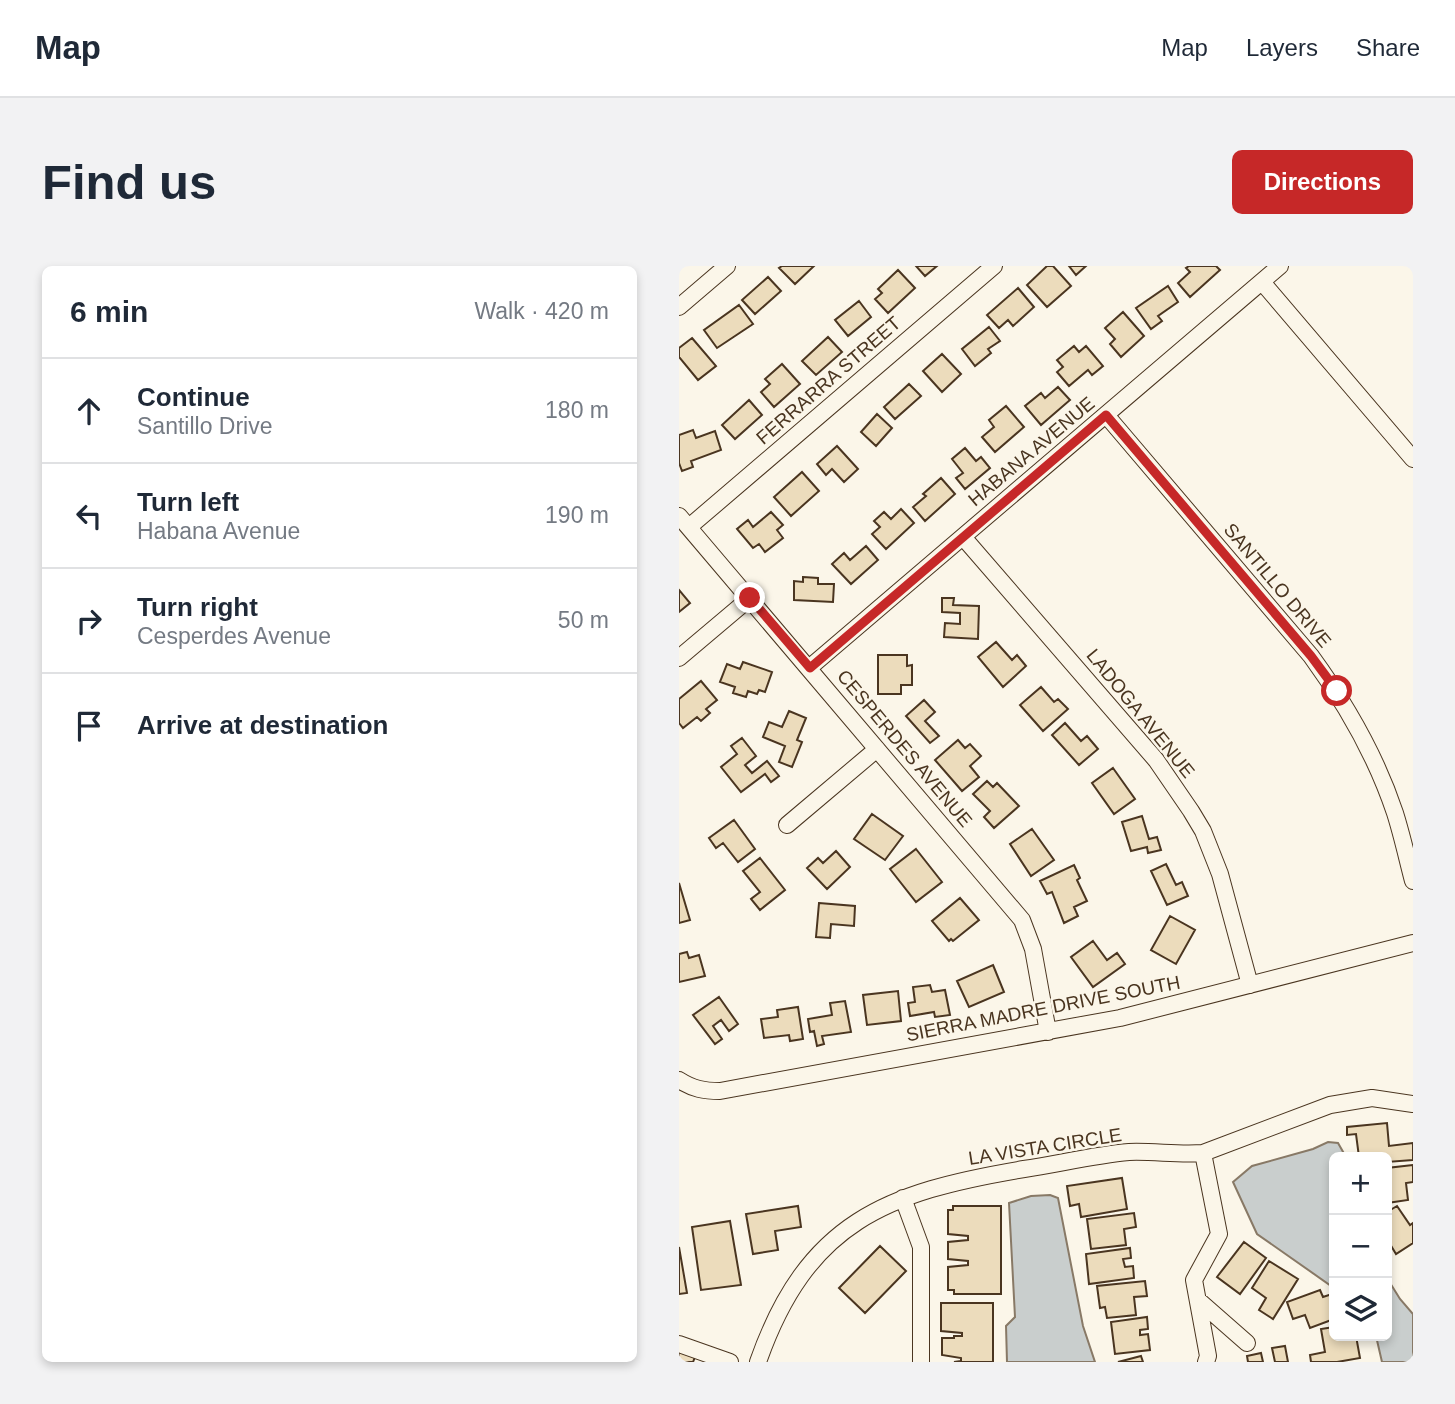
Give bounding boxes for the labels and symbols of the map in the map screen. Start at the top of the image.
street label: FERRARRA STREET [752,312,905,449]
street label: HABANA AVENUE [964,393,1099,510]
street label: SANTILLO DRIVE [1220,519,1336,652]
route end [734,582,765,613]
street label: LADOGA AVENUE [1082,645,1199,782]
street label: CESPERDES AVENUE [833,666,976,831]
route start [1321,675,1352,706]
street label: SIERRA MADRE DRIVE SOUTH [904,972,1182,1045]
street label: LA VISTA CIRCLE [967,1124,1123,1169]

